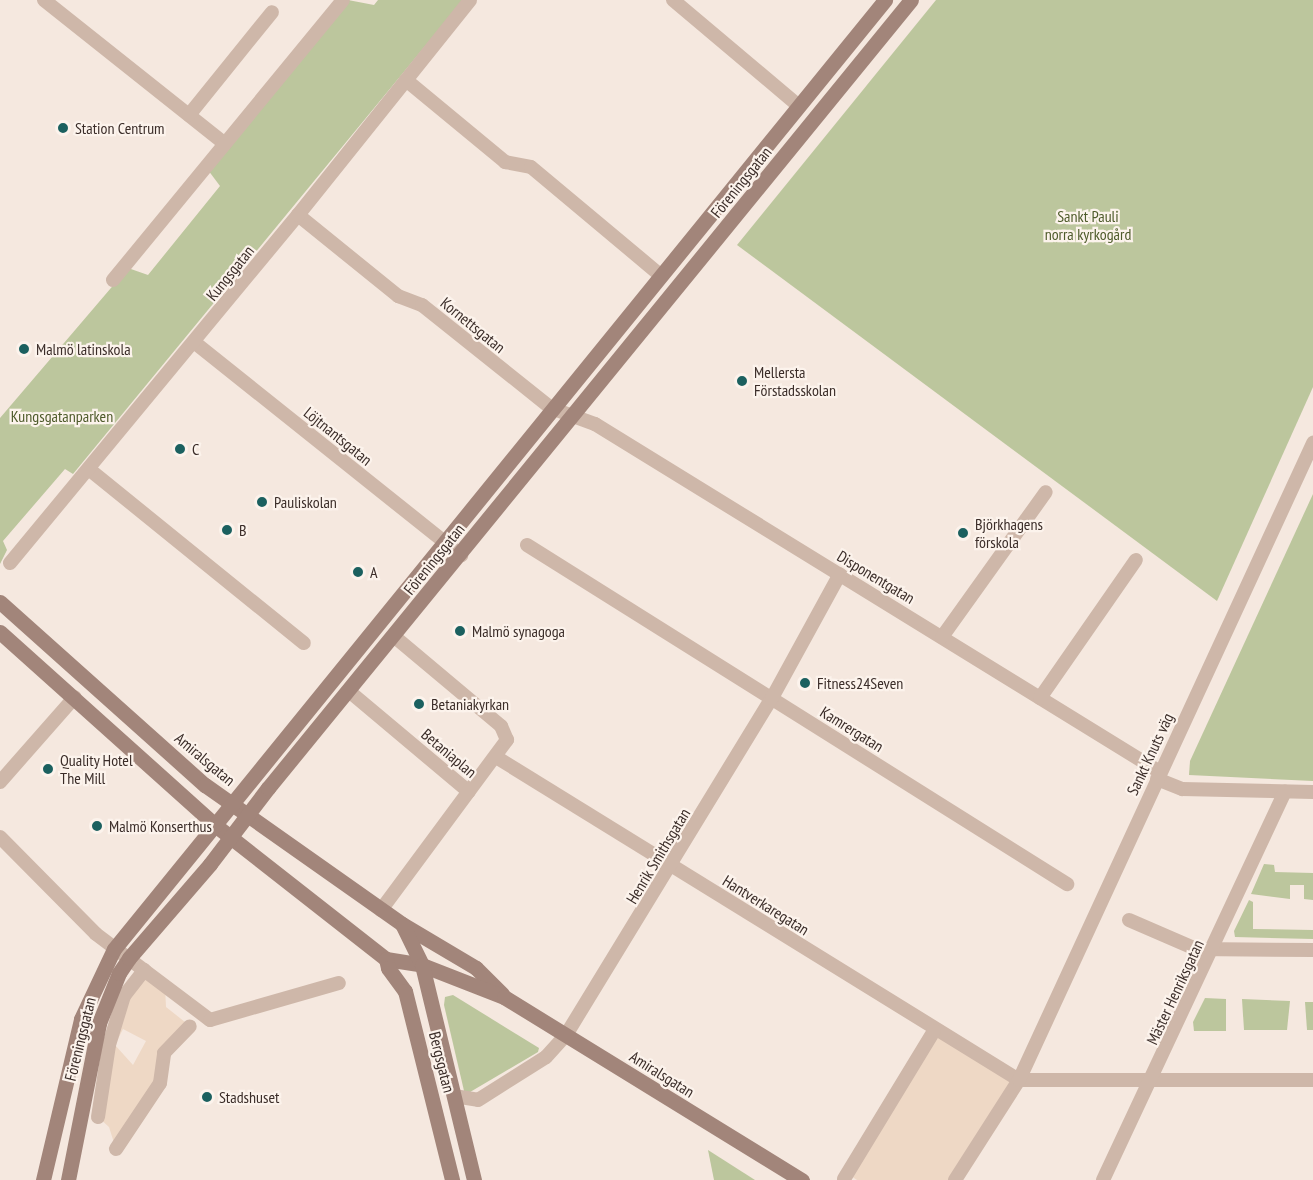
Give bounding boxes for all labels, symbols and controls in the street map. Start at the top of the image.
place label: Station Centrum [75,118,165,138]
marker: Station Centrum [56,121,70,135]
street label: Föreningsgatan [707,143,775,221]
park label: Sankt Pauli norra kyrkogård [1045,206,1131,244]
street label: Kungsgatan [202,242,258,304]
street label: Kornettsgatan [437,293,509,357]
place label: Malmö latinskola [36,339,131,359]
marker: Malmö latinskola [17,342,31,356]
place label: Mellersta Förstadsskolan [754,362,836,400]
marker: Mellersta Förstadsskolan [735,374,749,388]
street label: Löjtnantsgatan [300,403,376,469]
park label: Kungsgatanparken [11,406,113,426]
place label: C [192,439,199,459]
marker: C [173,442,187,456]
place label: Pauliskolan [274,492,337,512]
marker: Pauliskolan [255,495,269,509]
place label: Björkhagens förskola [975,514,1043,552]
place label: B [239,520,247,540]
street label: Föreningsgatan [400,520,468,598]
marker: B [220,523,234,537]
marker: Björkhagens förskola [956,526,970,540]
street label: Disponentgatan [834,546,918,608]
place label: A [370,562,378,582]
marker: A [351,565,365,579]
place label: Malmö synagoga [472,621,565,641]
marker: Malmö synagoga [453,624,467,638]
place label: Fitness24Seven [817,673,903,693]
marker: Fitness24Seven [798,676,812,690]
place label: Betaniakyrkan [431,694,509,714]
marker: Betaniakyrkan [412,697,426,711]
street label: Kamrergatan [817,702,887,756]
street label: Sankt Knuts väg [1123,710,1177,798]
street label: Betaniaplan [418,724,480,782]
street label: Amiralsgatan [171,728,239,790]
place label: Quality Hotel The Mill [60,750,133,788]
marker: Quality Hotel The Mill [41,762,55,776]
street label: Henrik Smithsgatan [622,805,694,907]
place label: Malmö Konserthus [109,816,212,836]
marker: Malmö Konserthus [90,819,104,833]
street label: Hantverkaregatan [719,871,813,939]
street label: Mäster Henriksgatan [1142,937,1208,1047]
street label: Föreningsgatan [60,995,100,1083]
street label: Bergsgatan [425,1030,459,1094]
street label: Amiralsgatan [626,1047,698,1101]
place label: Stadshuset [219,1087,279,1107]
marker: Stadshuset [200,1090,214,1104]

